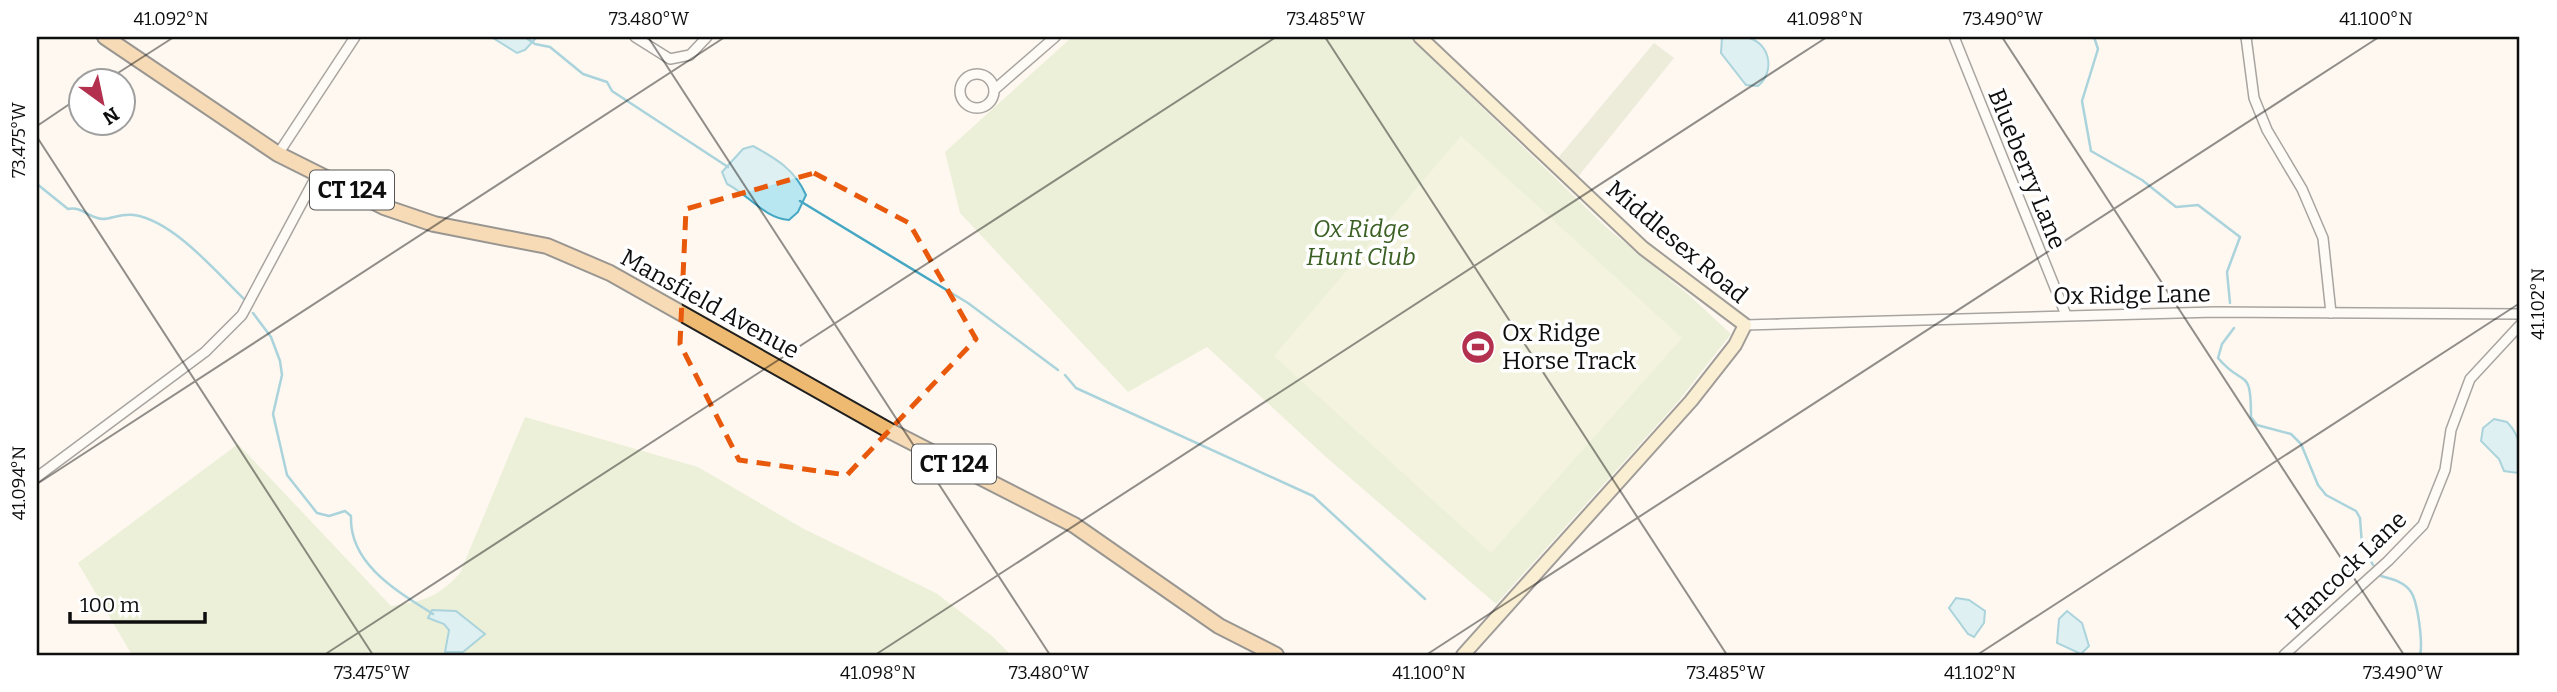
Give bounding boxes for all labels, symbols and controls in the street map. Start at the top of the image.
text: 41.092°N [134,8,208,30]
text: 73.480°W [609,8,690,30]
text: 73.485°W [1287,8,1366,30]
text: 41.098°N [1787,8,1863,30]
text: 73.490°W [1963,8,2044,30]
text: 41.100°N [2339,8,2413,30]
north arrow [66,66,136,136]
street label: Blueberry Lane [1982,85,2072,253]
text: 73.475°W [8,101,30,178]
text: N [98,102,123,130]
road number: CT 124 [310,170,394,210]
street label: Middlesex Road [1601,175,1753,309]
park label: Ox Ridge Hunt Club [1306,215,1416,271]
street label: Mansfield Avenue [616,243,804,365]
text: 41.102°N [2527,268,2549,340]
street label: Ox Ridge Lane [2053,280,2211,310]
place label: Ox Ridge Horse Track [1502,319,1637,375]
sports icon: Ox Ridge Horse Track [1459,328,1497,366]
road number: CT 124 [912,445,996,484]
text: 41.094°N [8,446,30,520]
street label: Hancock Lane [2280,505,2412,635]
scale bar [70,580,205,624]
text: 100 m [80,592,140,618]
text: 73.475°W [334,662,411,684]
text: 41.098°N [840,662,916,684]
text: 73.480°W [1009,662,1090,684]
text: 41.100°N [1392,662,1466,684]
text: 73.485°W [1687,662,1766,684]
text: 41.102°N [1944,662,2016,684]
text: 73.490°W [2363,662,2444,684]

